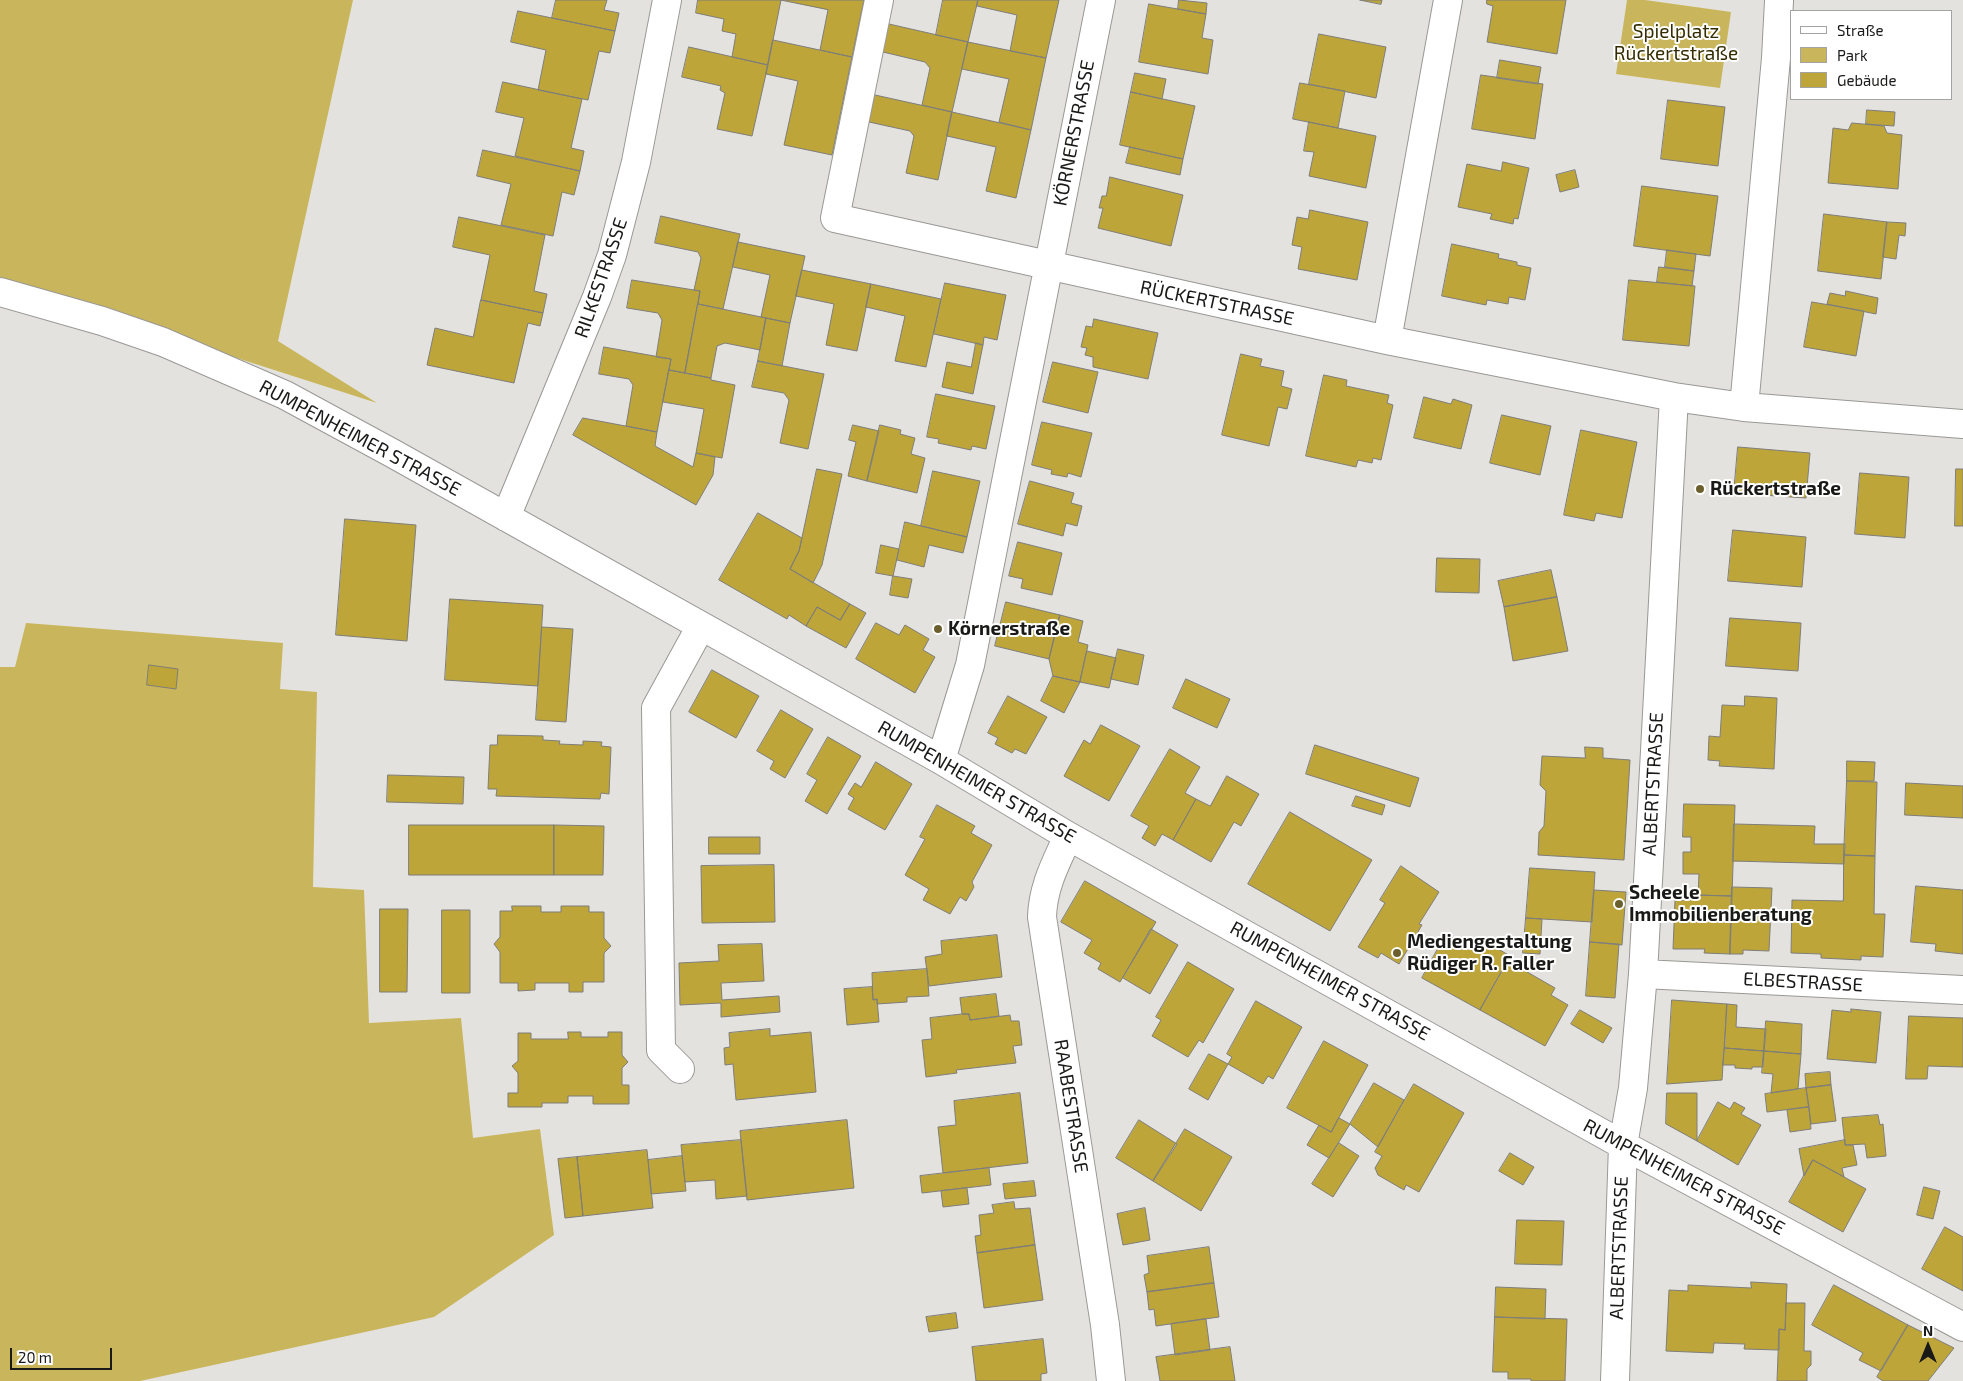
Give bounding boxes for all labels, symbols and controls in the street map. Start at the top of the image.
legend [1790,10,1953,100]
park label: Spielplatz Rückertstraße [1614,21,1738,65]
text: Straße [1837,21,1883,39]
text: Park [1837,46,1868,64]
street label: KÖRNERSTRASSE [1049,58,1099,208]
text: Gebäude [1837,71,1896,89]
street label: RILKESTRASSE [570,215,632,341]
street label: RÜCKERTSTRASSE [1138,276,1296,330]
street label: RUMPENHEIMER STRASSE [255,375,465,501]
place label: Rückertstraße [1710,478,1841,500]
marker: Rückertstraße [1694,483,1706,495]
place label: Körnerstraße [948,618,1070,640]
marker: Körnerstraße [932,623,944,635]
street label: ALBERTSTRASSE [1638,712,1668,856]
street label: RUMPENHEIMER STRASSE [874,716,1080,848]
place label: Scheele Immobilienberatung [1629,882,1812,926]
marker: Scheele Immobilienberatung [1613,898,1625,910]
street label: RUMPENHEIMER STRASSE [1226,916,1434,1046]
place label: Mediengestaltung Rüdiger R. Faller [1407,931,1572,975]
marker: Mediengestaltung Rüdiger R. Faller [1391,947,1403,959]
street label: ELBESTRASSE [1742,967,1864,997]
street label: RAABESTRASSE [1049,1038,1093,1174]
street label: RUMPENHEIMER STRASSE [1579,1114,1789,1240]
street label: ALBERTSTRASSE [1605,1176,1633,1320]
north arrow [1903,1321,1953,1371]
text: N [1923,1322,1933,1339]
scale bar [12,1338,115,1370]
text: 20 m [18,1348,52,1366]

